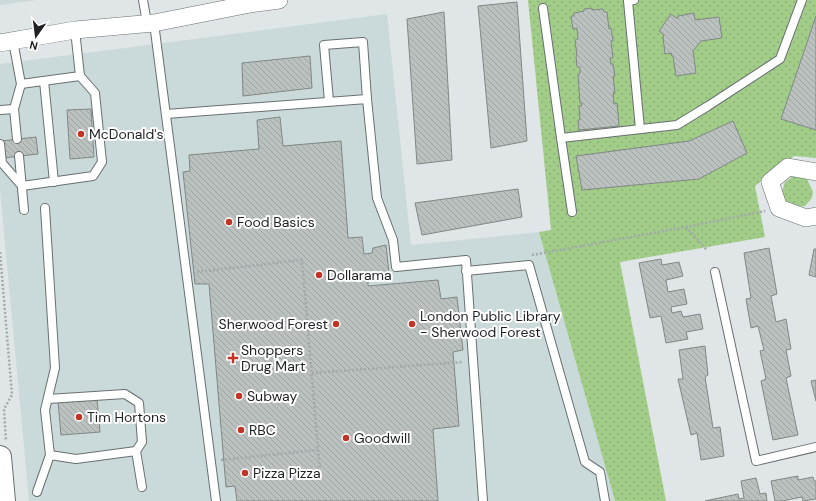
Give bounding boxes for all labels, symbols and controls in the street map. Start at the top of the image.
north arrow [16,16,56,56]
text: N [28,38,39,53]
place label: McDonald's [89,125,164,143]
marker: McDonald's [76,129,86,139]
place label: Food Basics [237,213,315,231]
marker: Food Basics [224,217,234,227]
place label: Dollarama [327,266,392,284]
marker: Dollarama [314,270,324,280]
place label: London Public Library - Sherwood Forest [420,307,561,341]
place label: Sherwood Forest [219,315,328,333]
marker: Sherwood Forest [331,319,341,329]
marker: London Public Library - Sherwood Forest [407,319,417,329]
place label: Shoppers Drug Mart [241,341,305,375]
marker: Shoppers Drug Mart [228,353,238,363]
place label: Subway [247,387,297,405]
marker: Subway [234,391,244,401]
place label: Tim Hortons [87,408,166,426]
marker: Tim Hortons [74,412,84,422]
place label: RBC [249,421,276,439]
marker: RBC [236,425,246,435]
place label: Goodwill [354,429,410,447]
marker: Goodwill [341,433,351,443]
place label: Pizza Pizza [253,464,321,482]
marker: Pizza Pizza [240,468,250,478]

